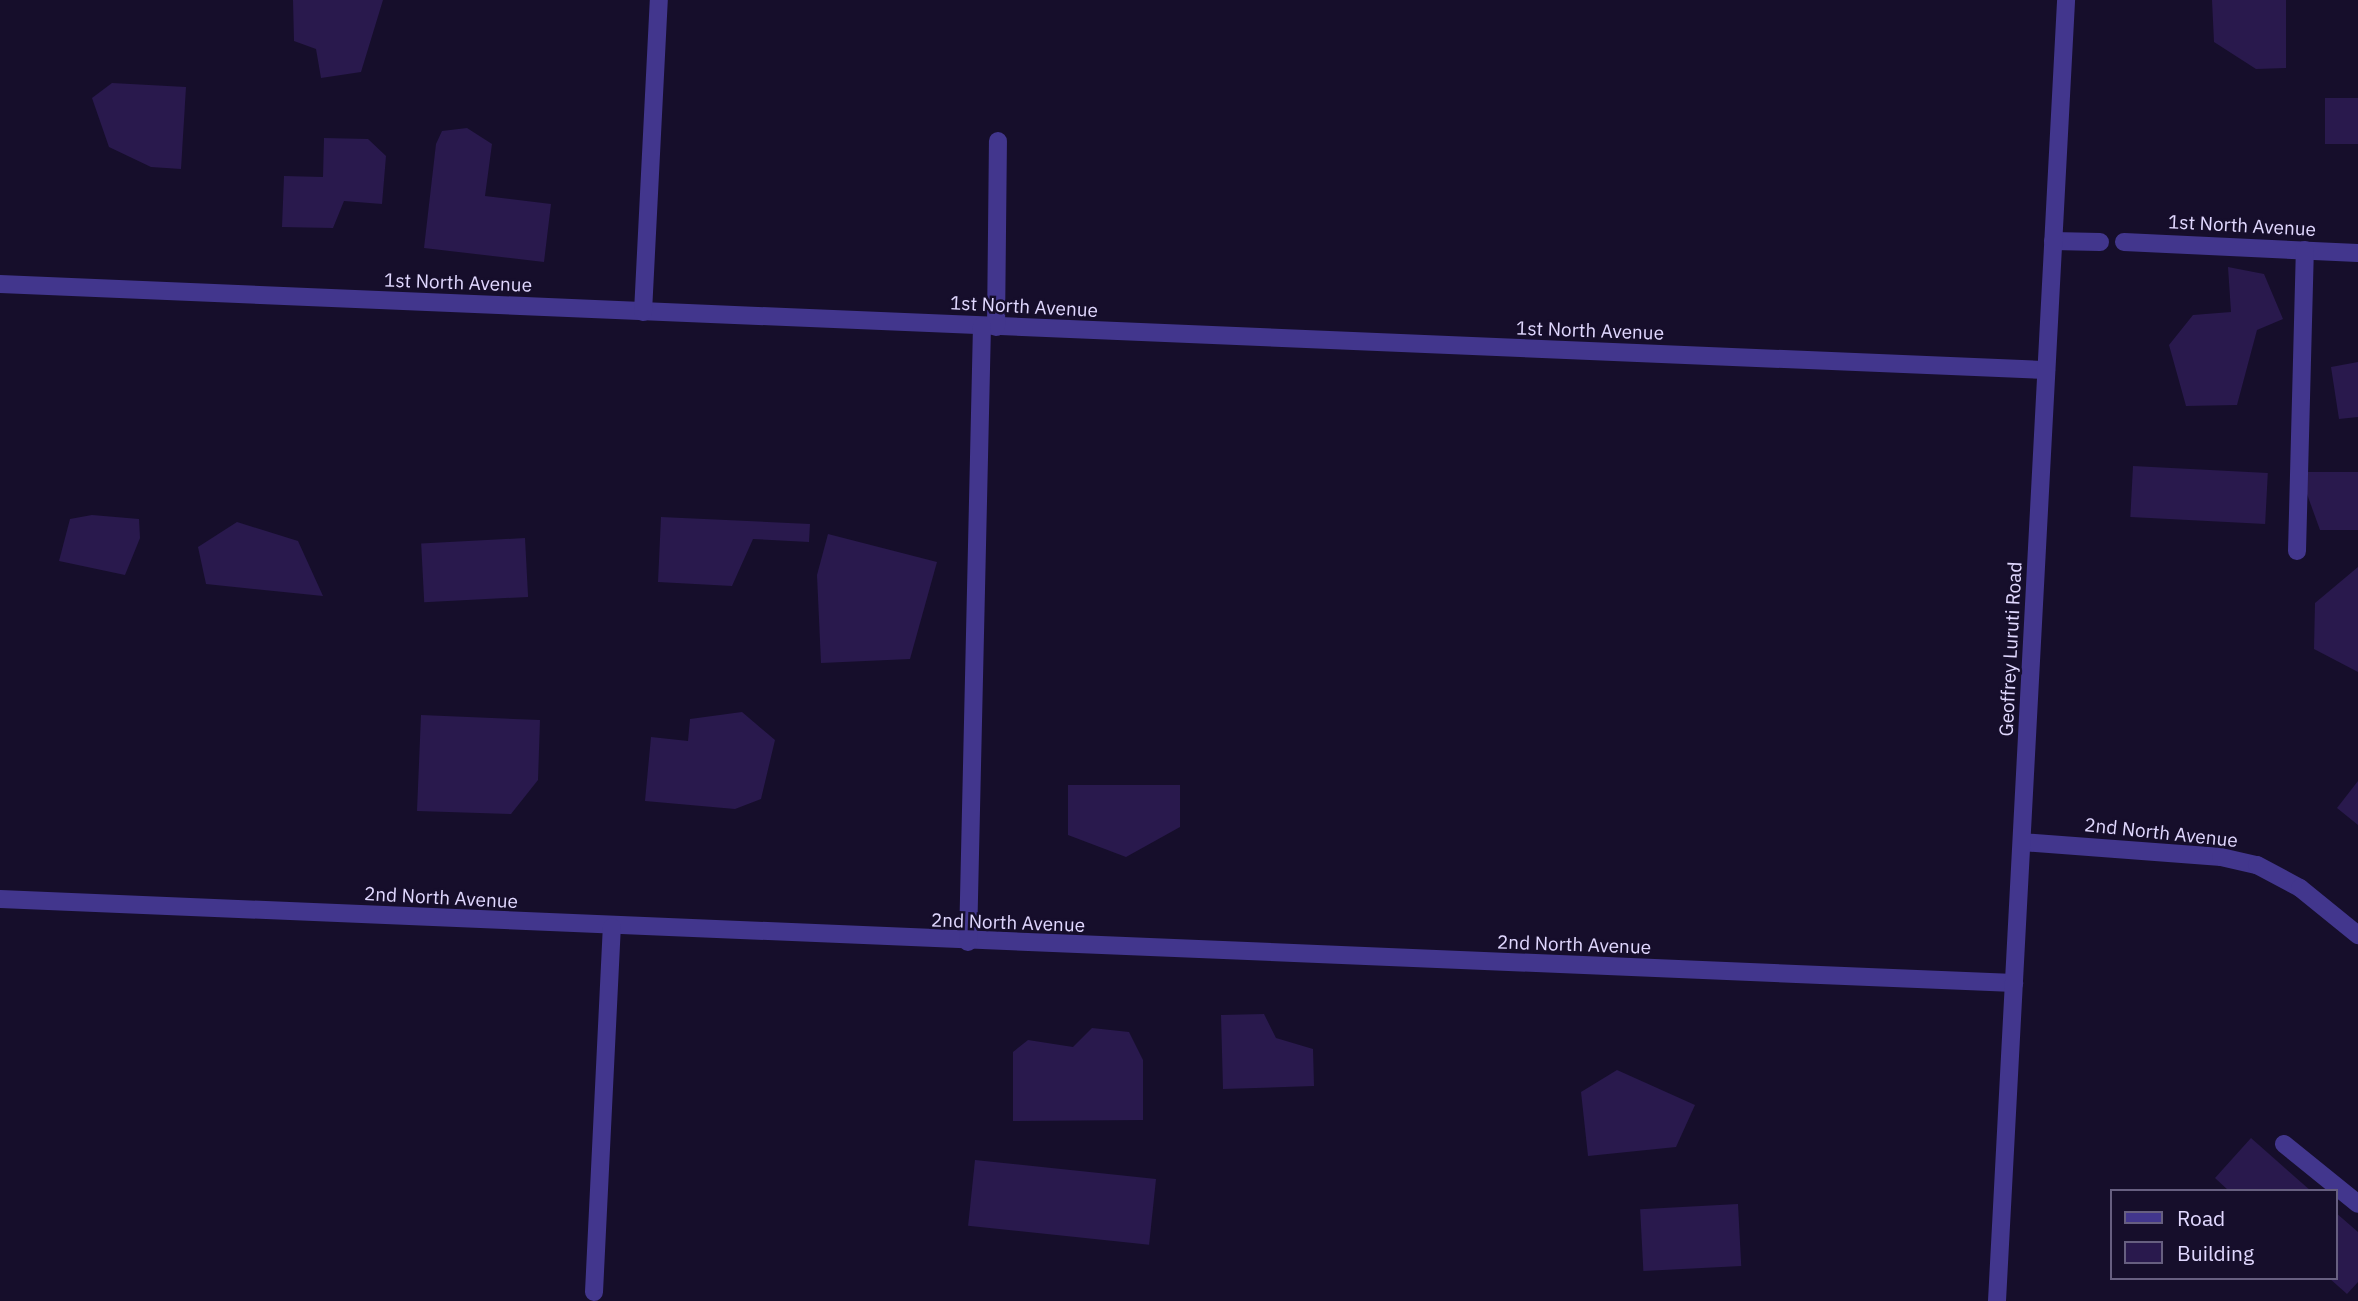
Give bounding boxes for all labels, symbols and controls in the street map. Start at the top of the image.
street label: 1st North Avenue [2167,211,2317,241]
street label: 1st North Avenue [384,269,532,297]
street label: 1st North Avenue [949,292,1099,322]
street label: 1st North Avenue [1516,317,1664,345]
street label: Geoffrey Luruti Road [1995,561,2027,737]
street label: 2nd North Avenue [2083,814,2239,852]
street label: 2nd North Avenue [363,883,519,913]
street label: 2nd North Avenue [931,909,1085,937]
street label: 2nd North Avenue [1497,931,1651,959]
legend [2110,1189,2337,1280]
text: Road [2177,1204,2225,1232]
text: Building [2177,1239,2254,1267]

